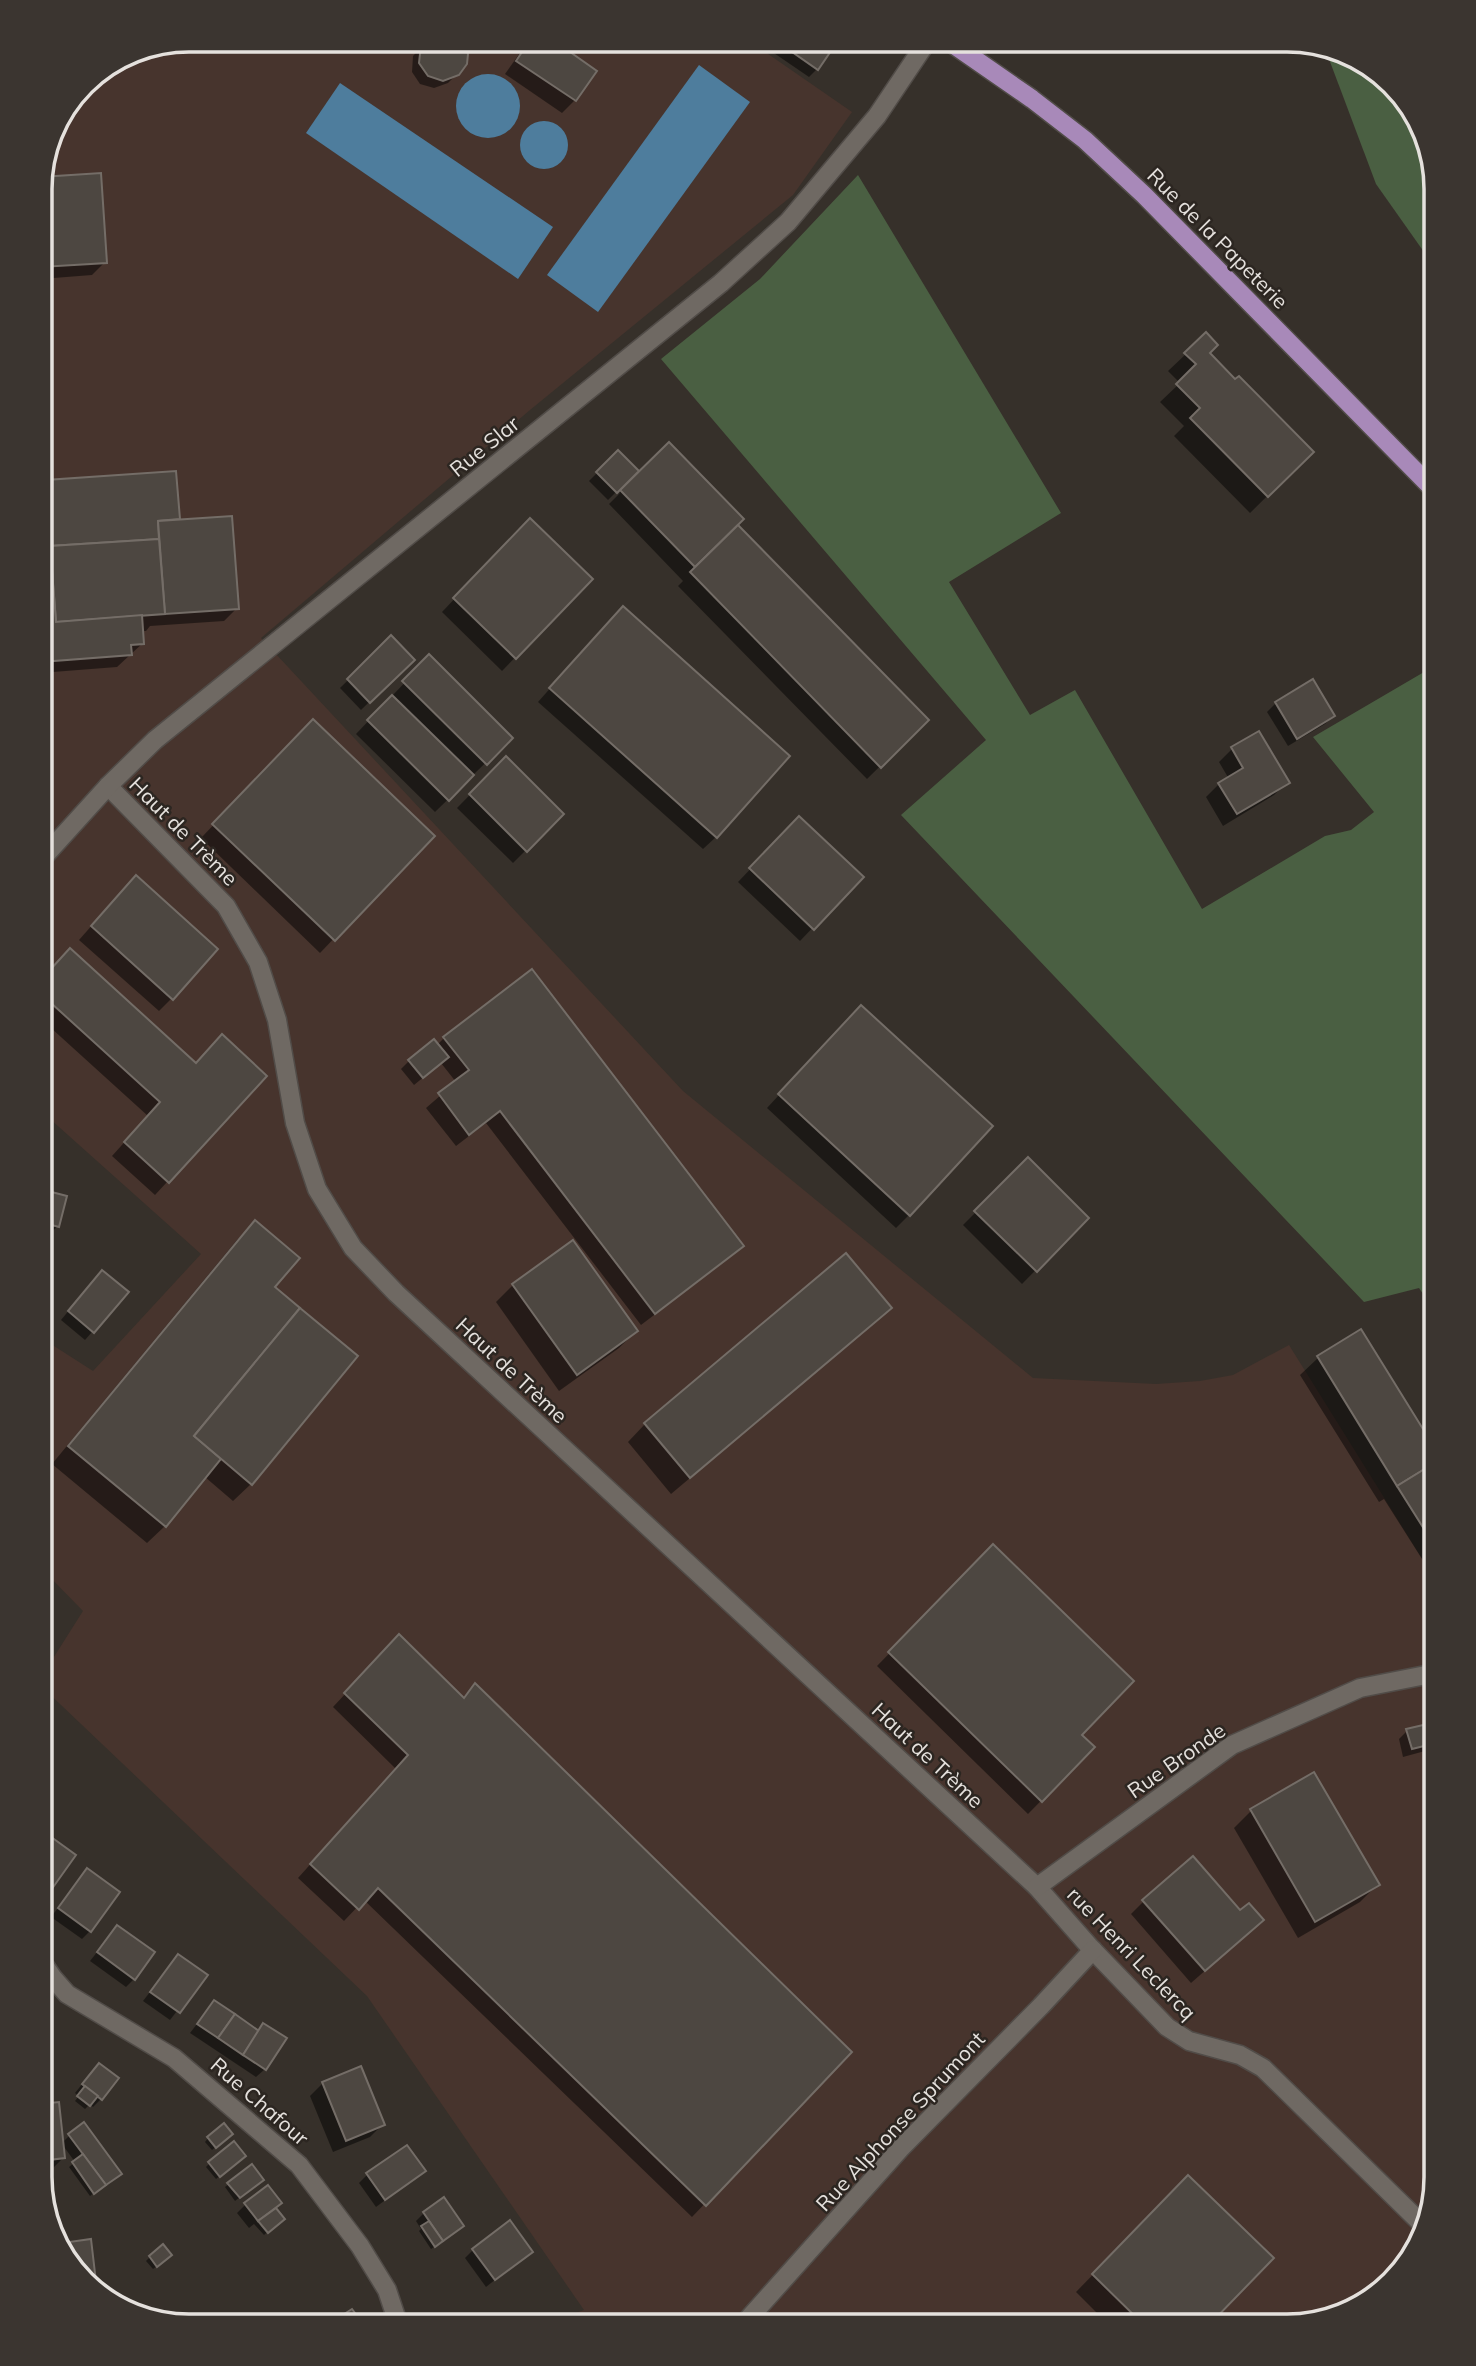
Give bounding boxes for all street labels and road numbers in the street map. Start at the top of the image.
street label: Rue de la Papeterie [1142,162,1294,314]
street label: Rue Slar [444,410,524,482]
street label: Haut de Trème [124,771,244,891]
street label: Haut de Trème [451,1312,573,1428]
street label: Haut de Trème [867,1697,989,1813]
street label: Rue Bronde [1122,1717,1230,1803]
street label: rue Henri Leclercq [1062,1881,1202,2025]
street label: Rue Alphonse Sprumont [810,2026,990,2216]
street label: Rue Chafour [206,2051,315,2151]

